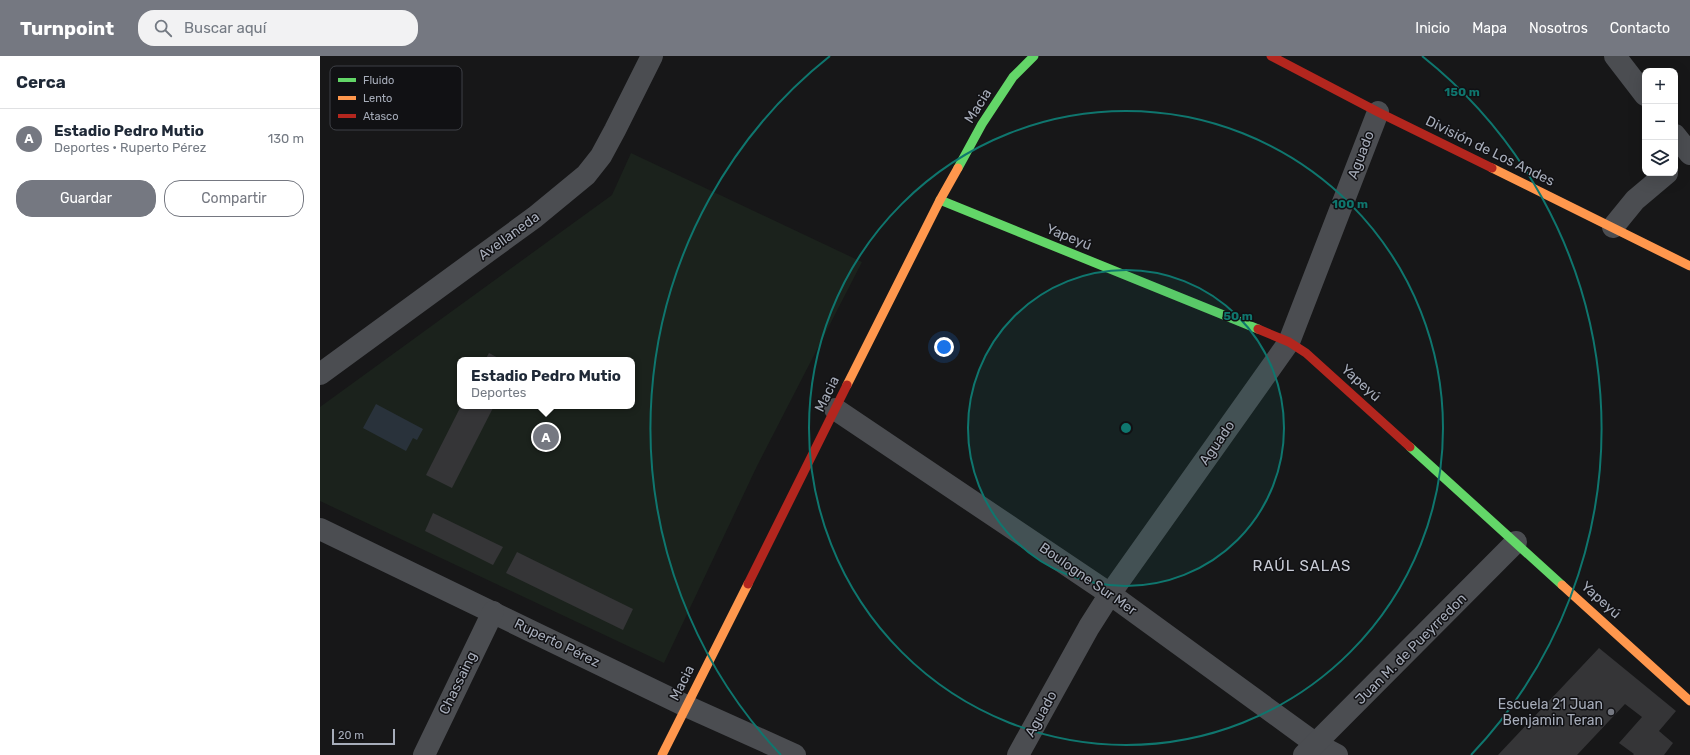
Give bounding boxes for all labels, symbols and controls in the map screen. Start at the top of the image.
search box [138,10,418,46]
text: Turnpoint [20,17,114,40]
icon: search [152,17,174,39]
text: Buscar aquí [184,19,266,37]
text: Inicio [1415,20,1450,37]
text: Mapa [1472,20,1507,37]
text: Nosotros [1529,20,1588,37]
text: Contacto [1610,20,1670,37]
legend [330,66,462,130]
map controls [1642,68,1678,176]
button: + [1642,68,1678,104]
text: Cerca [16,72,66,92]
text: Fluido [363,74,394,87]
text: 150 m [1444,85,1480,99]
street label: Macia [961,86,995,126]
text: Lento [363,92,392,105]
button: − [1642,104,1678,140]
text: Atasco [363,110,398,123]
street label: División de Los Andes [1423,112,1557,190]
text: Estadio Pedro Mutio [54,122,204,140]
street label: Aguado [1344,129,1378,181]
text: A [24,131,34,146]
text: 130 m [268,131,304,146]
text: Deportes · Ruperto Pérez [54,140,206,155]
button: layers [1642,140,1678,176]
button: Guardar [16,180,156,217]
button: Compartir [164,180,304,217]
text: 100 m [1332,197,1368,211]
street label: Avellaneda [475,208,543,264]
street label: Yapeyú [1044,220,1094,254]
text: 50 m [1223,309,1253,323]
your location [934,337,954,357]
popup [457,357,635,409]
street label: Yapeyú [1338,361,1384,405]
text: Estadio Pedro Mutio [471,367,621,385]
street label: Macia [811,373,843,415]
text: Deportes [471,385,526,400]
street label: Aguado [1196,418,1238,468]
centre of rings [1119,421,1133,435]
pin: A [533,422,559,452]
street label: Boulogne Sur Mer [1036,539,1141,619]
district label: RAÚL SALAS [1253,557,1351,575]
street label: Yapeyú [1578,578,1624,622]
street label: Juan M. de Pueyrredon [1352,590,1470,708]
street label: Ruperto Pérez [512,615,602,671]
street label: Chassaing [435,649,481,717]
street label: Macia [666,662,698,704]
street label: Aguado [1021,688,1061,740]
place label: Escuela 21 Juan Benjamin Teran [1498,696,1603,729]
marker: Escuela 21 Juan Benjamin Teran [1606,707,1616,717]
scale bar [332,727,395,746]
text: 20 m [338,729,364,742]

